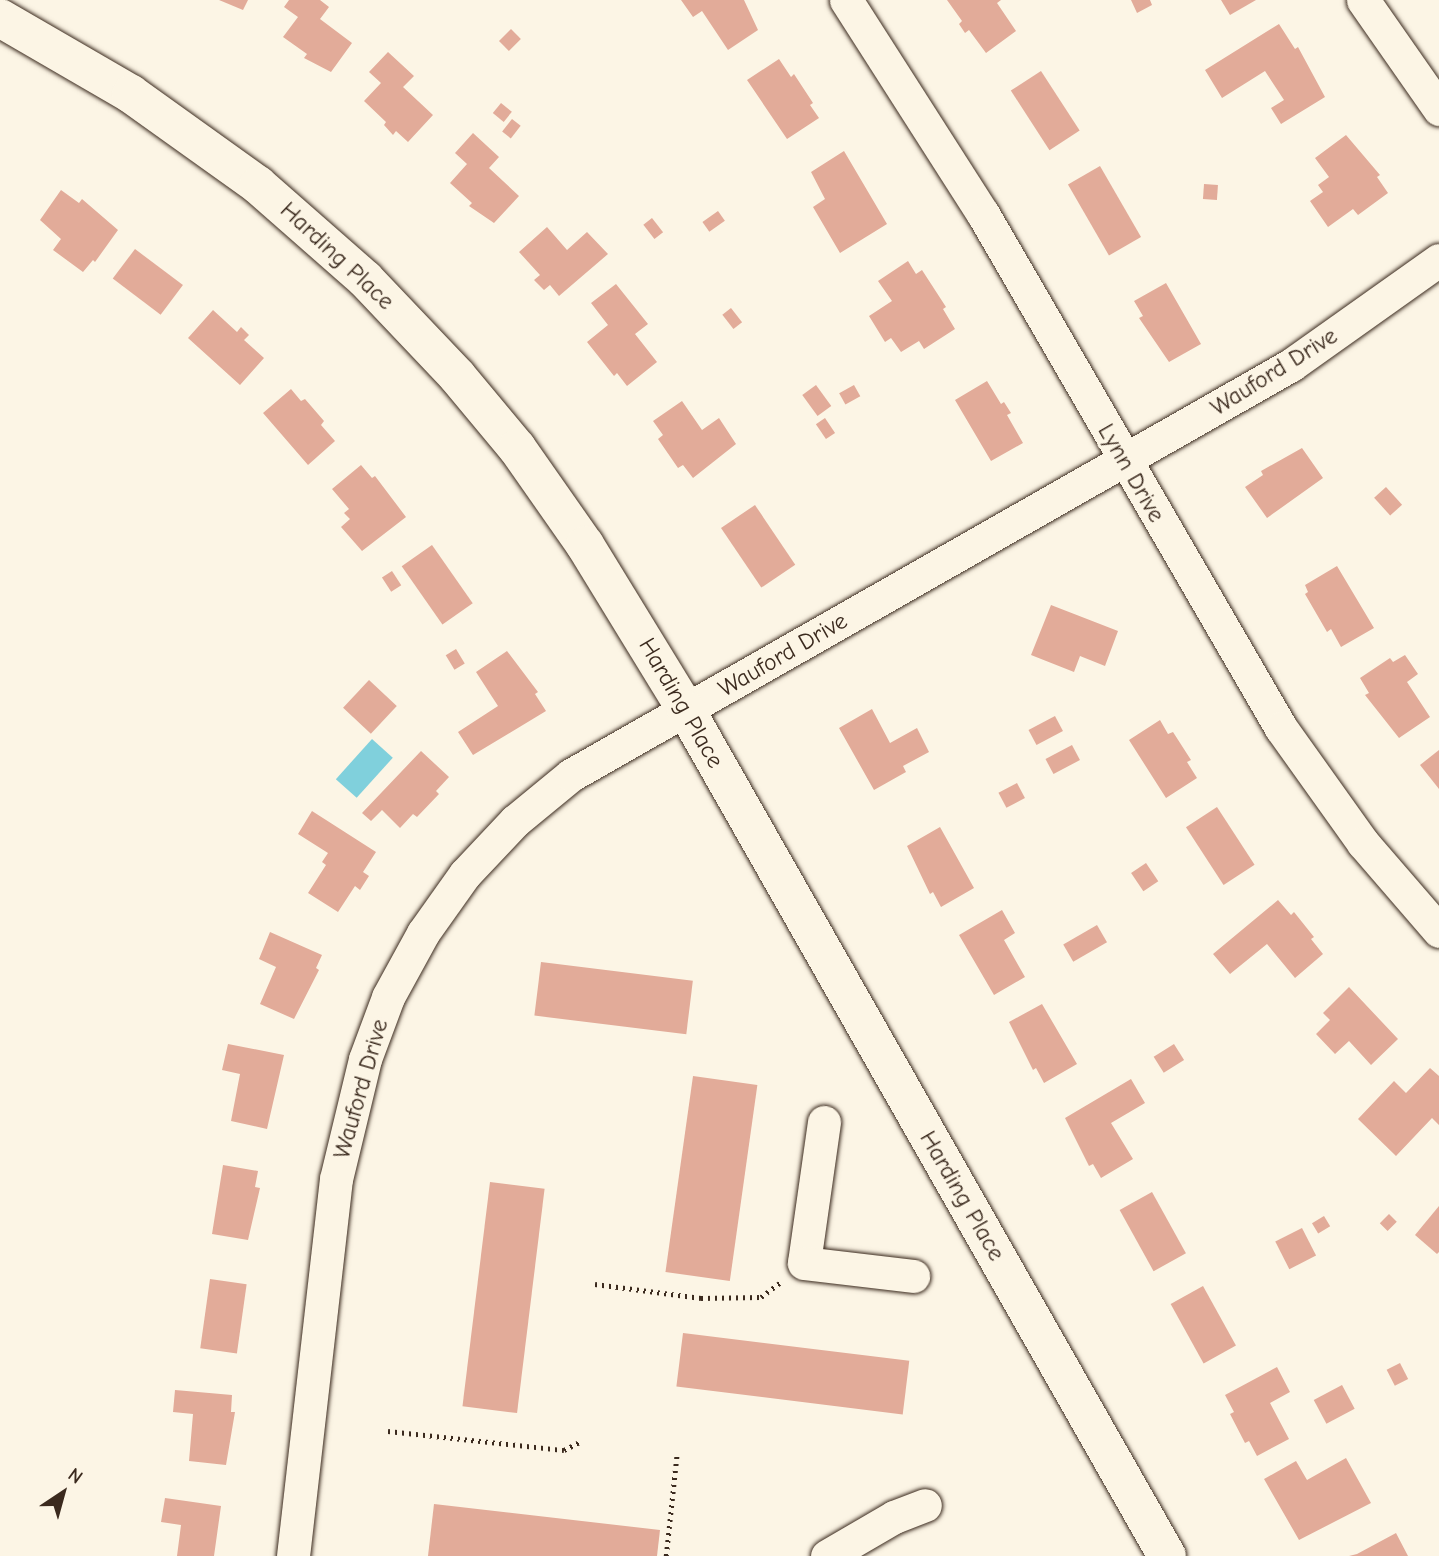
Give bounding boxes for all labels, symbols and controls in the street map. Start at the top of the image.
street label: Harding Place [274,196,400,316]
street label: Wauford Drive [1205,322,1343,422]
street label: Lynn Drive [1091,419,1171,527]
street label: Wauford Drive [713,607,853,703]
street label: Harding Place [632,633,730,773]
street label: Wauford Drive [327,1016,395,1162]
street label: Harding Place [913,1126,1011,1266]
north arrow [28,1458,98,1528]
text: N [64,1463,87,1489]

